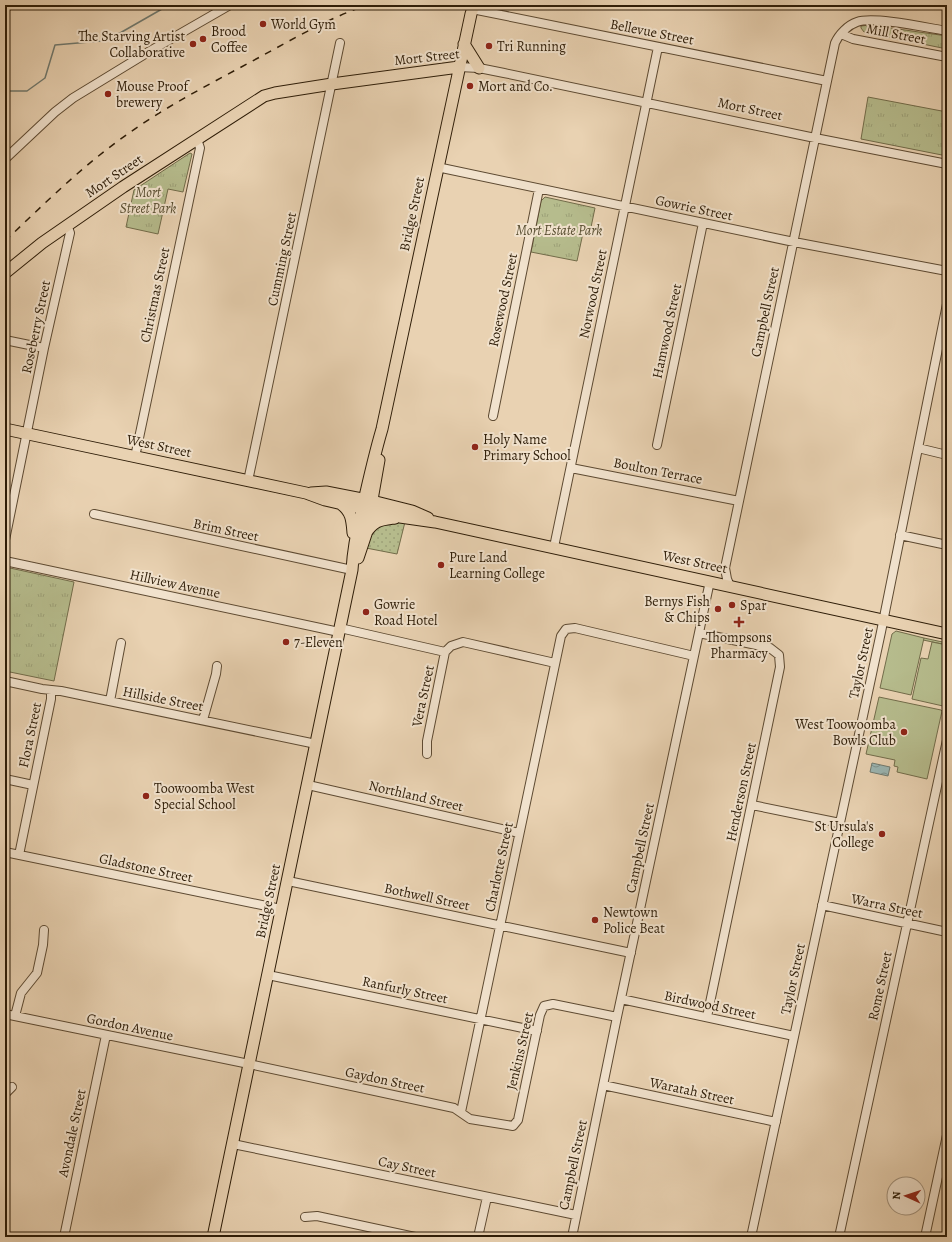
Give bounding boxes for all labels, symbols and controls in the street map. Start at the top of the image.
place label: World Gym [270,15,336,34]
street label: Bellevue Street [609,15,696,49]
marker: World Gym [258,19,268,29]
street label: Mill Street [865,19,927,49]
place label: Brood Coffee [211,22,248,57]
place label: The Starving Artist Collaborative [78,27,185,62]
marker: Brood Coffee [198,34,208,44]
place label: Tri Running [497,37,566,56]
marker: The Starving Artist Collaborative [188,39,198,49]
marker: Tri Running [484,41,494,51]
street label: Mort Street [393,44,461,70]
place label: Mouse Proof brewery [116,77,191,112]
place label: Mort and Co. [478,77,553,96]
marker: Mort and Co. [465,81,475,91]
marker: Mouse Proof brewery [103,89,113,99]
street label: Mort Street [716,93,784,125]
street label: Mort Street [81,150,147,202]
street label: Bridge Street [395,175,429,253]
park label: Mort Street Park [120,183,176,218]
street label: Gowrie Street [654,191,735,226]
street label: Cumming Street [263,210,301,308]
park label: Mort Estate Park [516,221,602,240]
street label: Christmas Street [136,245,174,344]
street label: Norwood Street [574,247,612,340]
street label: Rosewood Street [484,251,522,349]
street label: Campbell Street [746,265,784,359]
street label: Roseberry Street [17,278,55,375]
street label: Hamwood Street [648,281,686,380]
street label: West Street [124,430,193,462]
place label: Holy Name Primary School [483,430,571,465]
marker: Holy Name Primary School [470,442,480,452]
street label: Boulton Terrace [612,453,704,489]
street label: Brim Street [192,514,261,546]
street label: West Street [660,546,729,578]
place label: Pure Land Learning College [449,548,545,583]
marker: Pure Land Learning College [436,560,446,570]
street label: Hillview Avenue [128,565,222,603]
place label: Bernys Fish & Chips [644,592,711,627]
place label: Gowrie Road Hotel [374,595,438,630]
place label: Spar [740,596,767,615]
marker: Spar [727,600,737,610]
marker: Bernys Fish & Chips [713,604,723,614]
marker: Gowrie Road Hotel [361,607,371,617]
marker: Thompsons Pharmacy [734,617,744,627]
street label: Taylor Street [844,625,878,700]
place label: Thompsons Pharmacy [706,628,772,663]
place label: 7-Eleven [294,633,343,652]
marker: 7-Eleven [281,637,291,647]
street label: Vera Street [407,663,439,730]
street label: Hillside Street [121,682,205,716]
street label: Flora Street [14,700,46,769]
place label: West Toowoomba Bowls Club [794,715,896,750]
marker: West Toowoomba Bowls Club [899,727,909,737]
street label: Henderson Street [721,740,761,843]
street label: Northland Street [367,776,466,816]
place label: Toowoomba West Special School [154,779,255,814]
marker: Toowoomba West Special School [141,791,151,801]
street label: Campbell Street [621,801,659,895]
place label: St Ursula's College [814,817,874,852]
street label: Charlotte Street [480,820,518,914]
marker: St Ursula's College [877,829,887,839]
street label: Gladstone Street [98,849,195,887]
street label: Bridge Street [251,862,285,940]
street label: Bothwell Street [382,879,472,915]
street label: Warra Street [848,889,925,923]
place label: Newtown Police Beat [603,903,665,938]
marker: Newtown Police Beat [590,915,600,925]
street label: Taylor Street [776,941,810,1016]
street label: Rome Street [863,949,897,1022]
street label: Ranfurly Street [361,972,450,1008]
street label: Birdwood Street [662,986,758,1024]
street label: Gordon Avenue [85,1009,175,1045]
street label: Jenkins Street [502,1010,538,1092]
street label: Gaydon Street [343,1062,427,1098]
street label: Waratah Street [647,1073,736,1109]
street label: Avondale Street [53,1087,91,1180]
street label: Campbell Street [554,1118,592,1212]
street label: Cay Street [376,1152,438,1182]
north arrow [886,1176,926,1216]
text: N [889,1191,904,1200]

